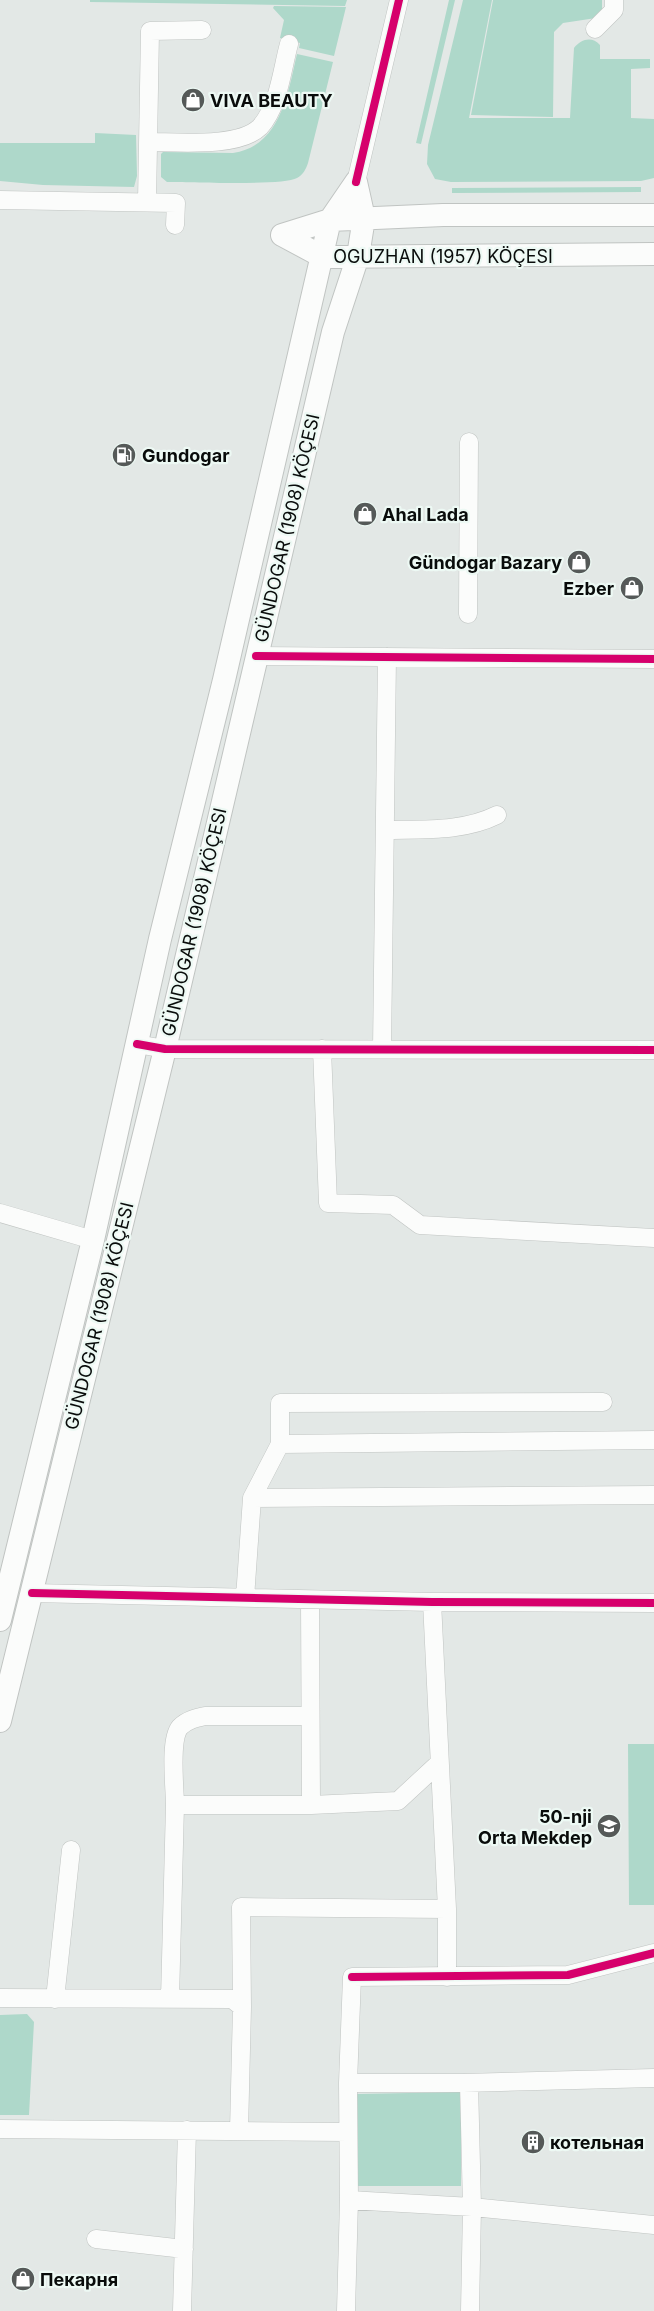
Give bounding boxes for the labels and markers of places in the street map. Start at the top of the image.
shop icon: VIVA BEAUTY [180,87,206,113]
place label: VIVA BEAUTY [210,90,333,111]
fuel station icon: Gundogar [111,442,137,468]
place label: Gundogar [142,445,229,466]
shop icon: Ahal Lada [352,501,378,527]
place label: Ahal Lada [382,504,469,525]
shop icon: Gündogar Bazary [566,549,592,575]
place label: Gündogar Bazary [409,552,562,573]
shop icon: Ezber [619,575,645,601]
place label: Ezber [563,578,614,599]
place label: 50-nji Orta Mekdep [478,1806,592,1848]
school or university icon: 50-nji Orta Mekdep [596,1813,622,1839]
building icon: котельная [520,2129,546,2155]
place label: котельная [550,2132,644,2153]
shop icon: Пекарня [10,2266,36,2292]
place label: Пекарня [40,2269,118,2290]

